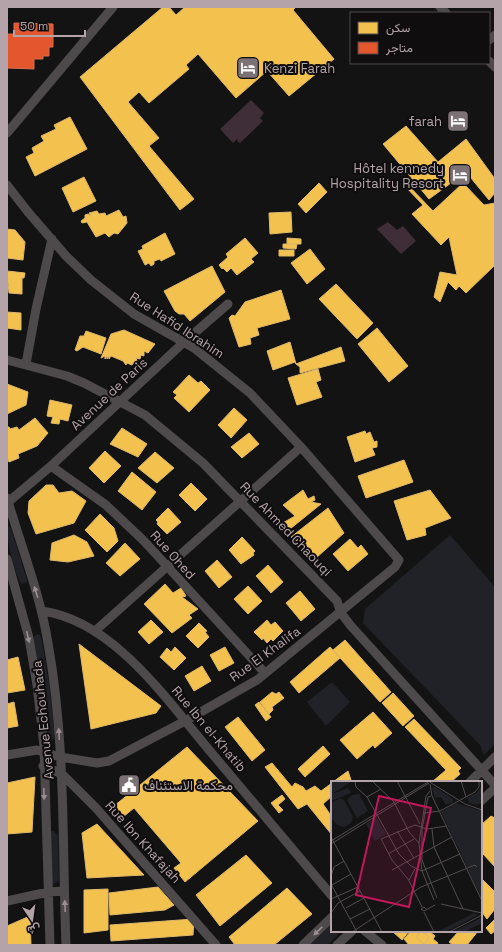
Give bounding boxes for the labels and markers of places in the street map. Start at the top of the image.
hotel icon: Kenzi Farah [235,55,261,81]
place label: Kenzi Farah [264,60,335,77]
hotel icon: farah [445,108,471,134]
place label: farah [409,113,442,130]
place label: Hôtel kennedy Hospitality Resort [330,160,444,192]
hotel icon: Hôtel kennedy Hospitality Resort [447,162,473,188]
public building icon: محكمة الاستئناف [116,772,142,798]
place label: محكمة الاستئناف [144,777,233,794]

